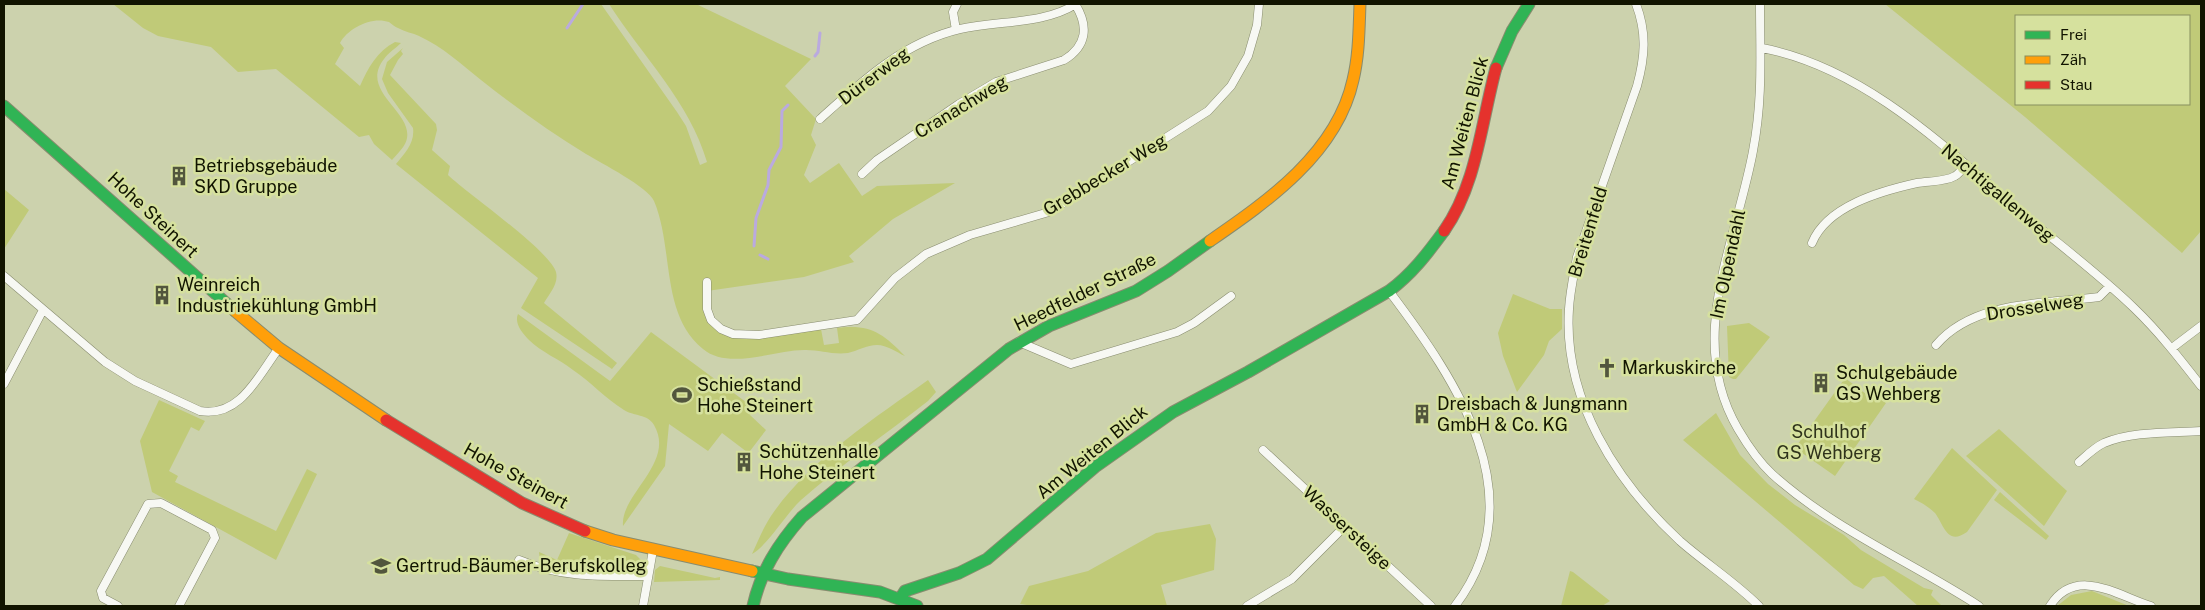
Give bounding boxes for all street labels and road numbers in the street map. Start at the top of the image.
street label: Dürerweg [834,42,913,109]
street label: Am Weiten Blick [1437,54,1492,192]
street label: Cranachweg [911,71,1011,142]
street label: Grebbecker Weg [1039,129,1170,220]
street label: Nachtigallenweg [1938,139,2059,246]
street label: Hohe Steinert [104,167,203,262]
street label: Breitenfeld [1564,184,1611,280]
street label: Im Olpendahl [1706,207,1749,321]
street label: Heedfelder Straße [1010,248,1159,335]
street label: Drosselweg [1985,288,2085,325]
street label: Am Weiten Blick [1032,400,1151,503]
street label: Hohe Steinert [460,438,572,513]
street label: Wassersteige [1299,481,1396,574]

